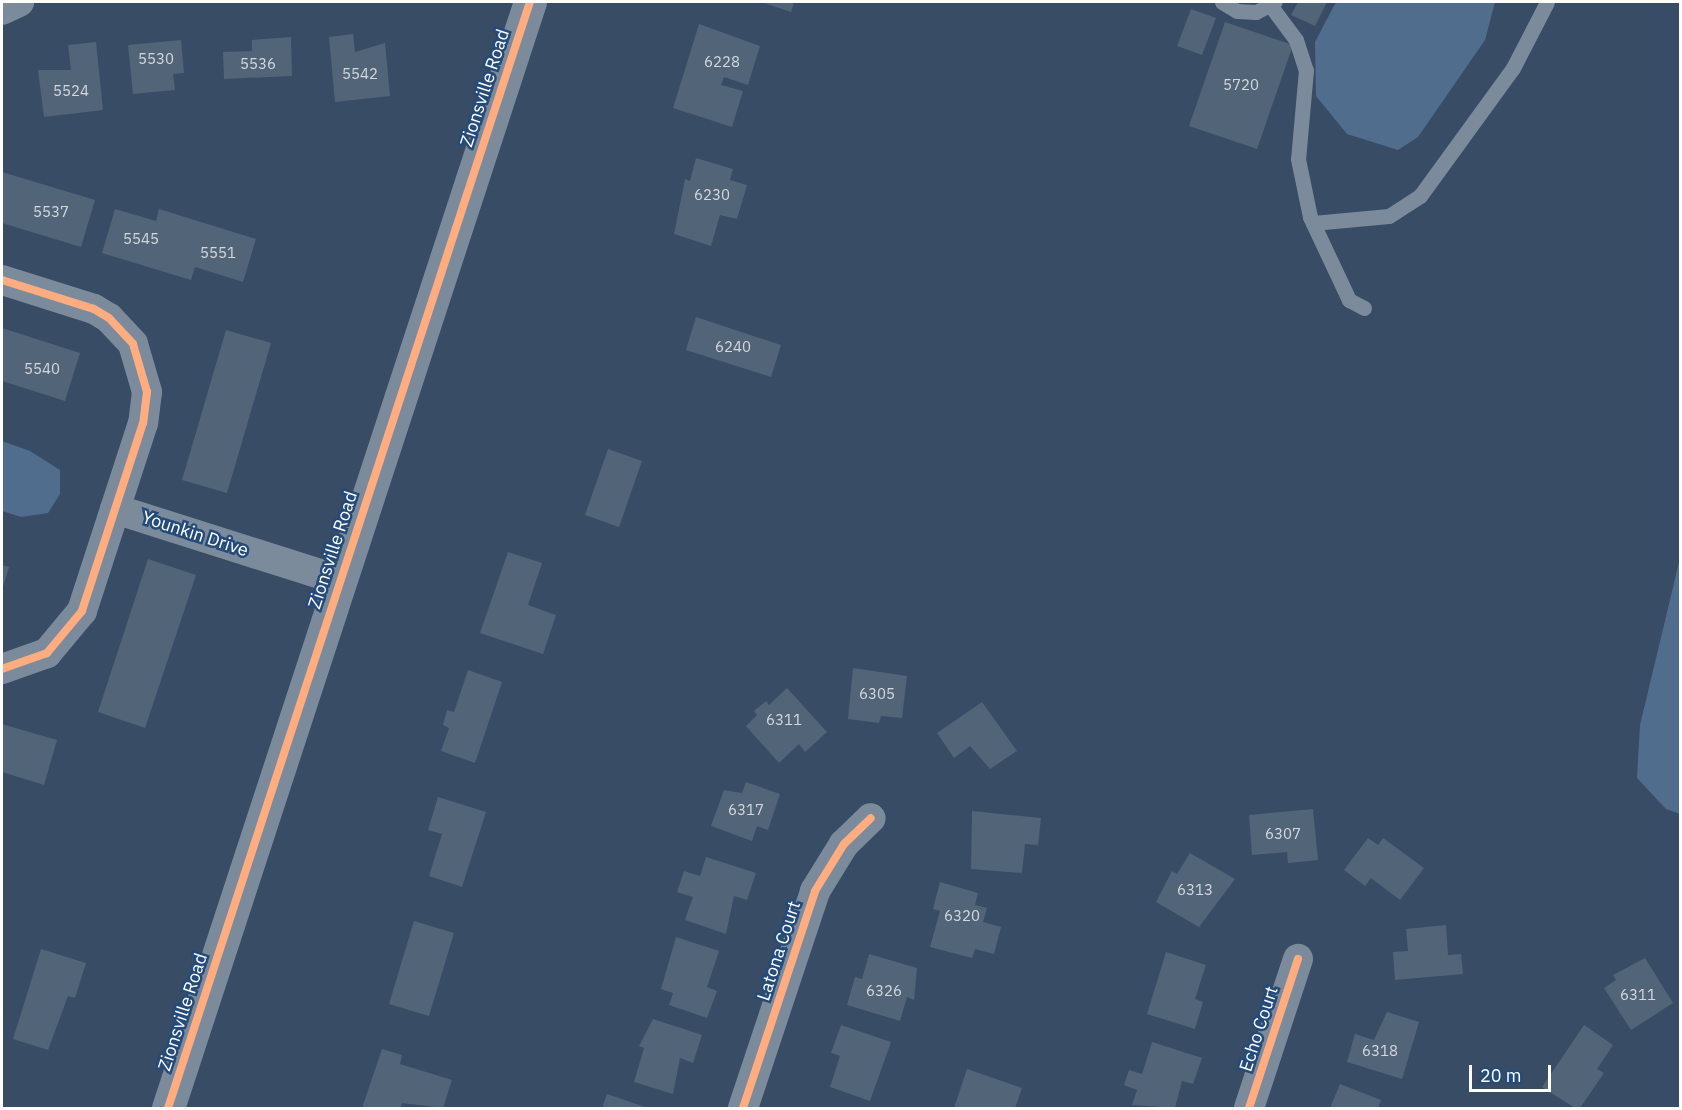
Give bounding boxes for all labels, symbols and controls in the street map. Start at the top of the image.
street label: Zionsville Road [456,26,514,150]
house number: 5530 [138,50,174,68]
house number: 6228 [704,53,740,71]
house number: 5536 [240,55,276,73]
house number: 5542 [342,65,378,83]
house number: 5720 [1223,76,1259,94]
house number: 5524 [53,82,89,100]
house number: 6230 [694,186,730,204]
house number: 5537 [33,203,69,221]
house number: 5545 [123,230,159,248]
house number: 5551 [200,244,236,262]
house number: 6240 [715,338,751,356]
house number: 5540 [24,360,60,378]
street label: Zionsville Road [304,488,362,612]
street label: Younkin Drive [139,507,251,561]
house number: 6305 [859,685,895,703]
house number: 6311 [766,711,802,729]
house number: 6317 [728,801,764,819]
house number: 6307 [1265,825,1301,843]
house number: 6313 [1177,881,1213,899]
street label: Latona Court [753,898,805,1004]
house number: 6320 [944,907,980,925]
street label: Zionsville Road [154,950,212,1074]
house number: 6326 [866,982,902,1000]
street label: Echo Court [1235,984,1283,1074]
house number: 6311 [1620,986,1656,1004]
house number: 6318 [1362,1042,1398,1060]
scale bar [1472,1053,1554,1091]
text: 20 m [1480,1064,1522,1087]

